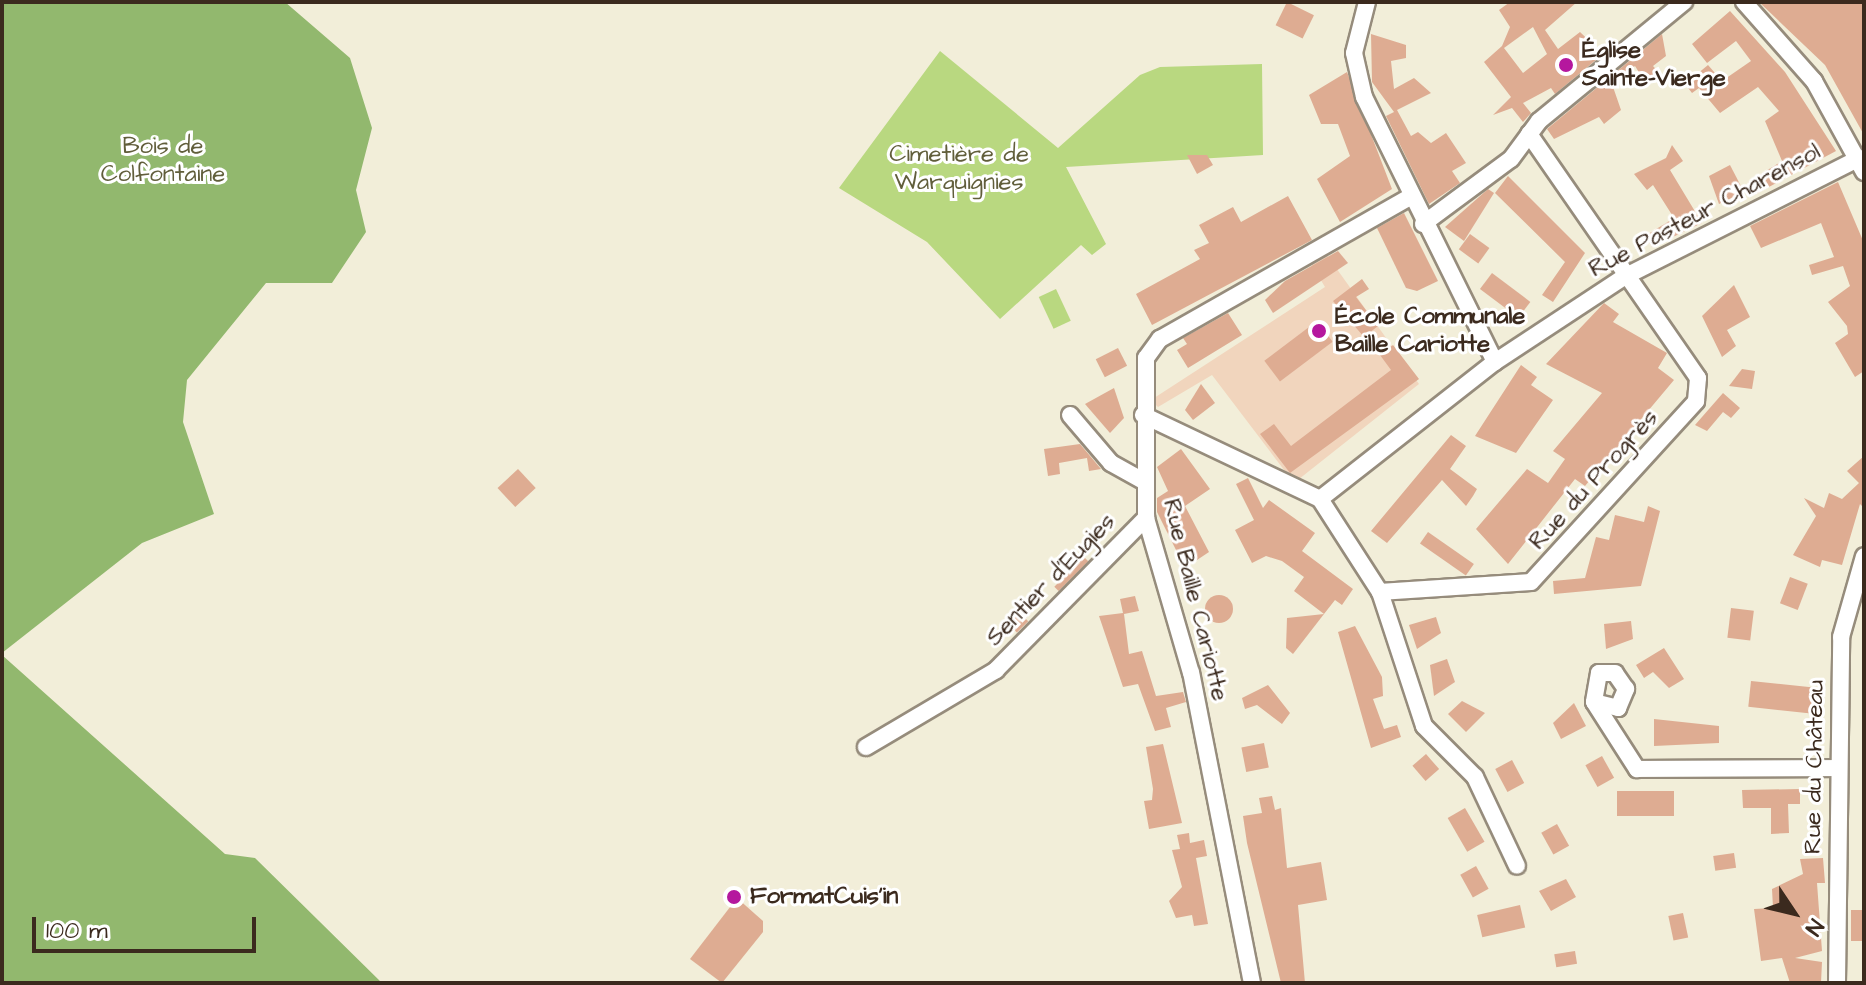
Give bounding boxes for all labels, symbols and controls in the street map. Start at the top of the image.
place label: Église Sainte-Vierge [1582,37,1726,93]
marker: Église Sainte-Vierge [1557,56,1575,74]
park label: Bois de Colfontaine [101,133,225,189]
street label: Rue Pasteur Charensol [1584,138,1826,284]
park label: Cimetière de Warquignies [889,141,1029,197]
place label: École Communale Baille Cariotte [1335,303,1525,359]
marker: École Communale Baille Cariotte [1310,322,1328,340]
street label: Rue du Progrès [1524,404,1664,556]
street label: Rue Baille Cariotte [1156,496,1234,704]
street label: Sentier d'Eugies [980,508,1122,652]
street label: Rue du Château [1799,680,1831,854]
north arrow [1754,873,1834,953]
place label: FormatCuis'in [750,883,898,911]
marker: FormatCuis'in [725,888,743,906]
scale bar [36,901,260,951]
text: N [1797,913,1831,942]
text: 100 m [46,914,108,948]

